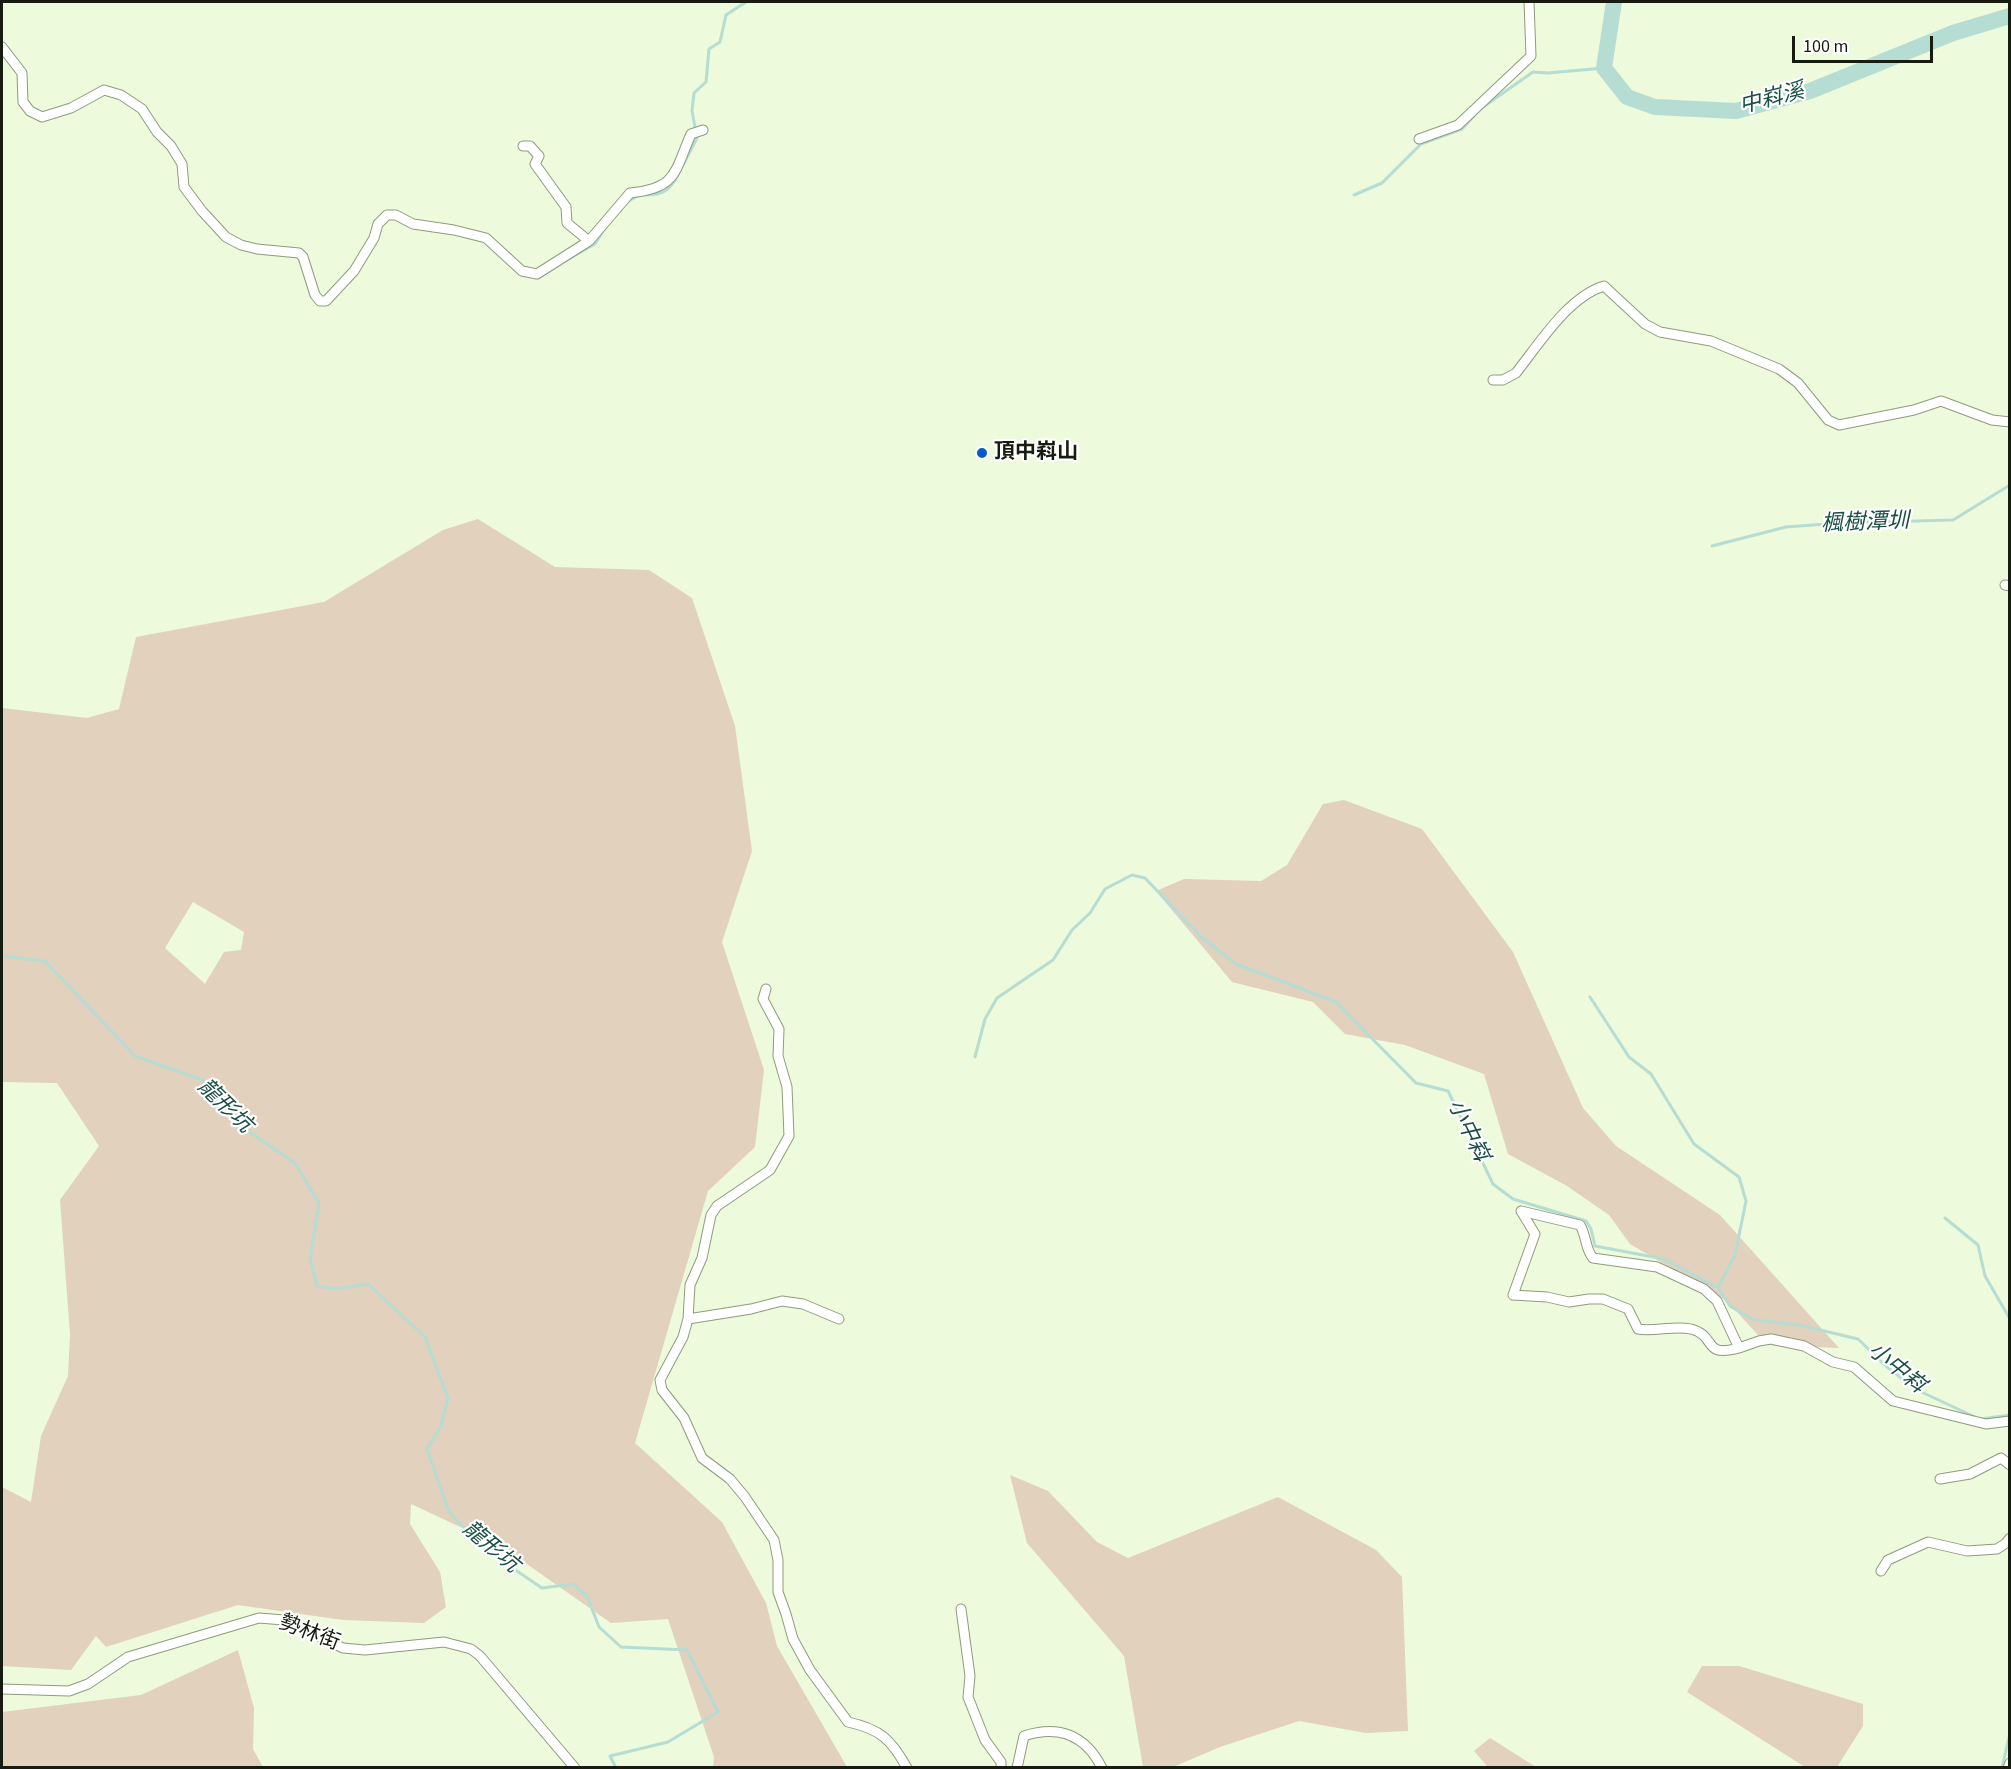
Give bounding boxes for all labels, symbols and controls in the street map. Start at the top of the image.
scale bar [1795,24,1936,62]
text: 100 m [1803,34,1848,59]
water label: 中嵙溪 [1737,79,1807,121]
place label: 頂中嵙山 [994,440,1078,466]
marker: 頂中嵙山 [975,446,989,460]
water label: 楓樹潭圳 [1821,509,1909,539]
water label: 龍形坑 [191,1075,257,1139]
water label: 小中嵙 [1441,1096,1493,1166]
water label: 小中嵙 [1862,1338,1930,1400]
water label: 龍形坑 [456,1517,524,1579]
street label: 勢林街 [275,1611,343,1657]

